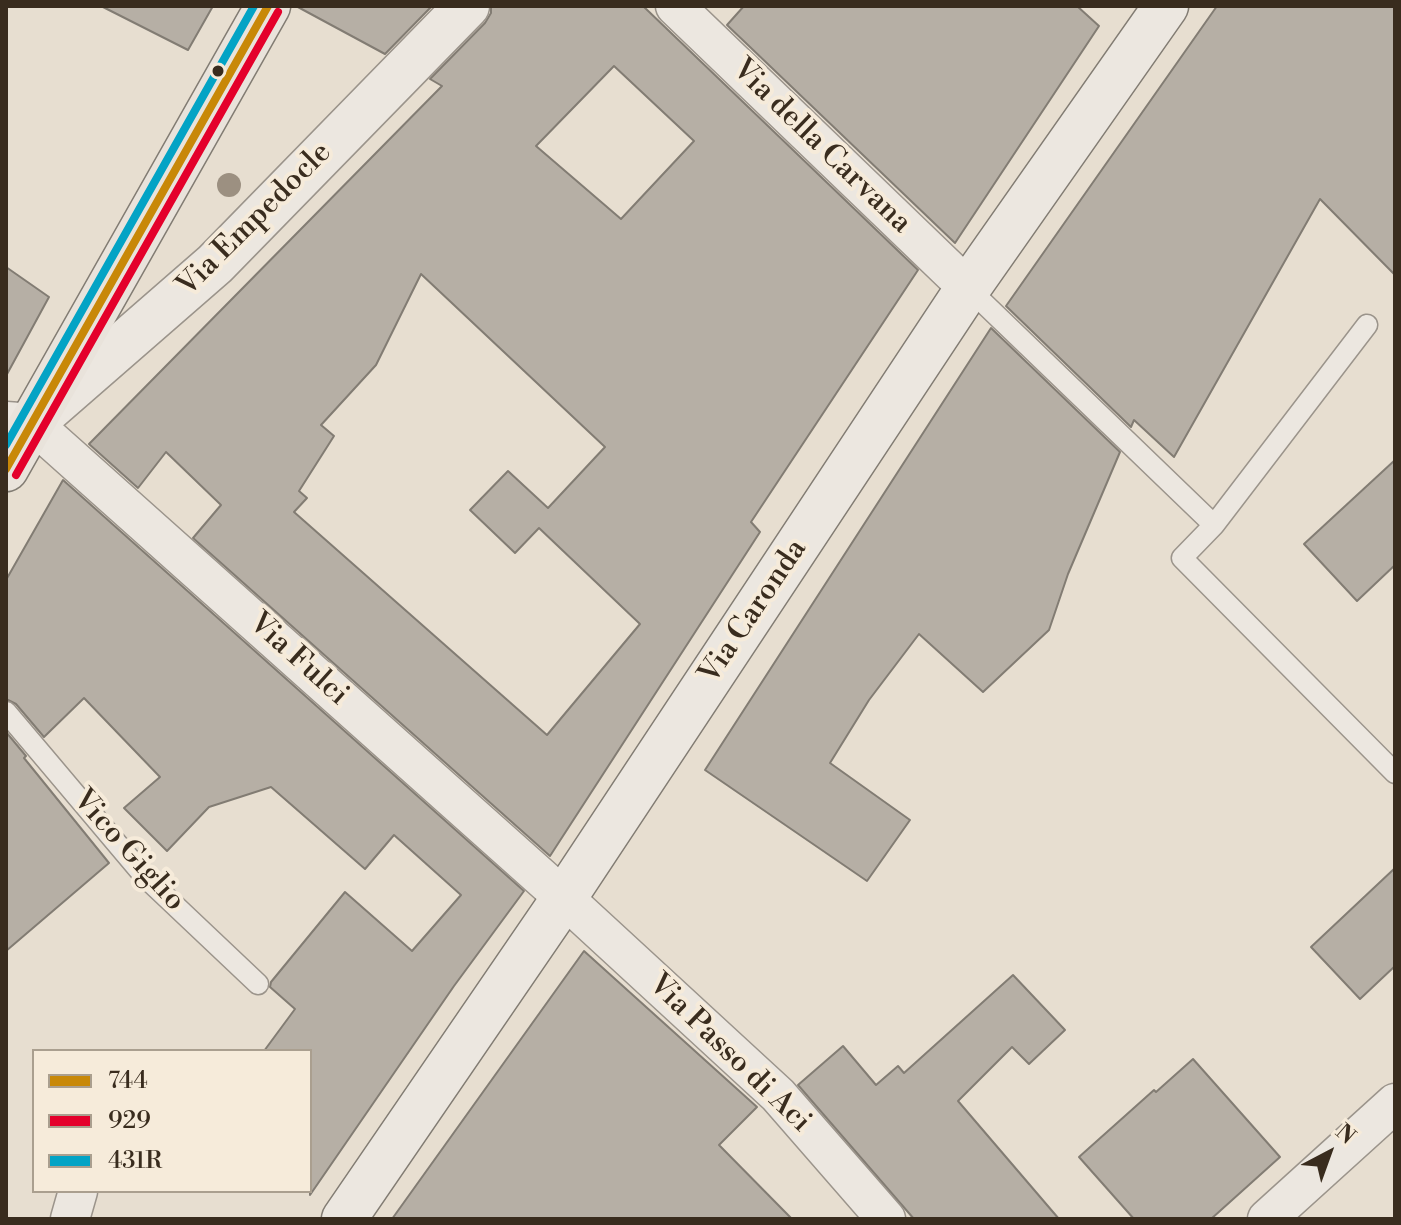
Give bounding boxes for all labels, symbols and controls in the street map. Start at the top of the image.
street label: Via della Carvana [724,52,918,242]
unlabelled marker [210,63,226,79]
street label: Via Empedocle [170,135,340,305]
street label: Via Caronda [693,533,815,691]
street label: Via Fulci [241,606,355,714]
street label: Vico Giglio [64,783,192,919]
street label: Via Passo di Aci [640,967,818,1141]
legend [32,1049,312,1193]
text: 744 [108,1066,148,1096]
text: 929 [108,1106,151,1136]
north arrow [1289,1113,1369,1193]
text: N [1330,1119,1360,1150]
text: 431R [108,1146,162,1176]

